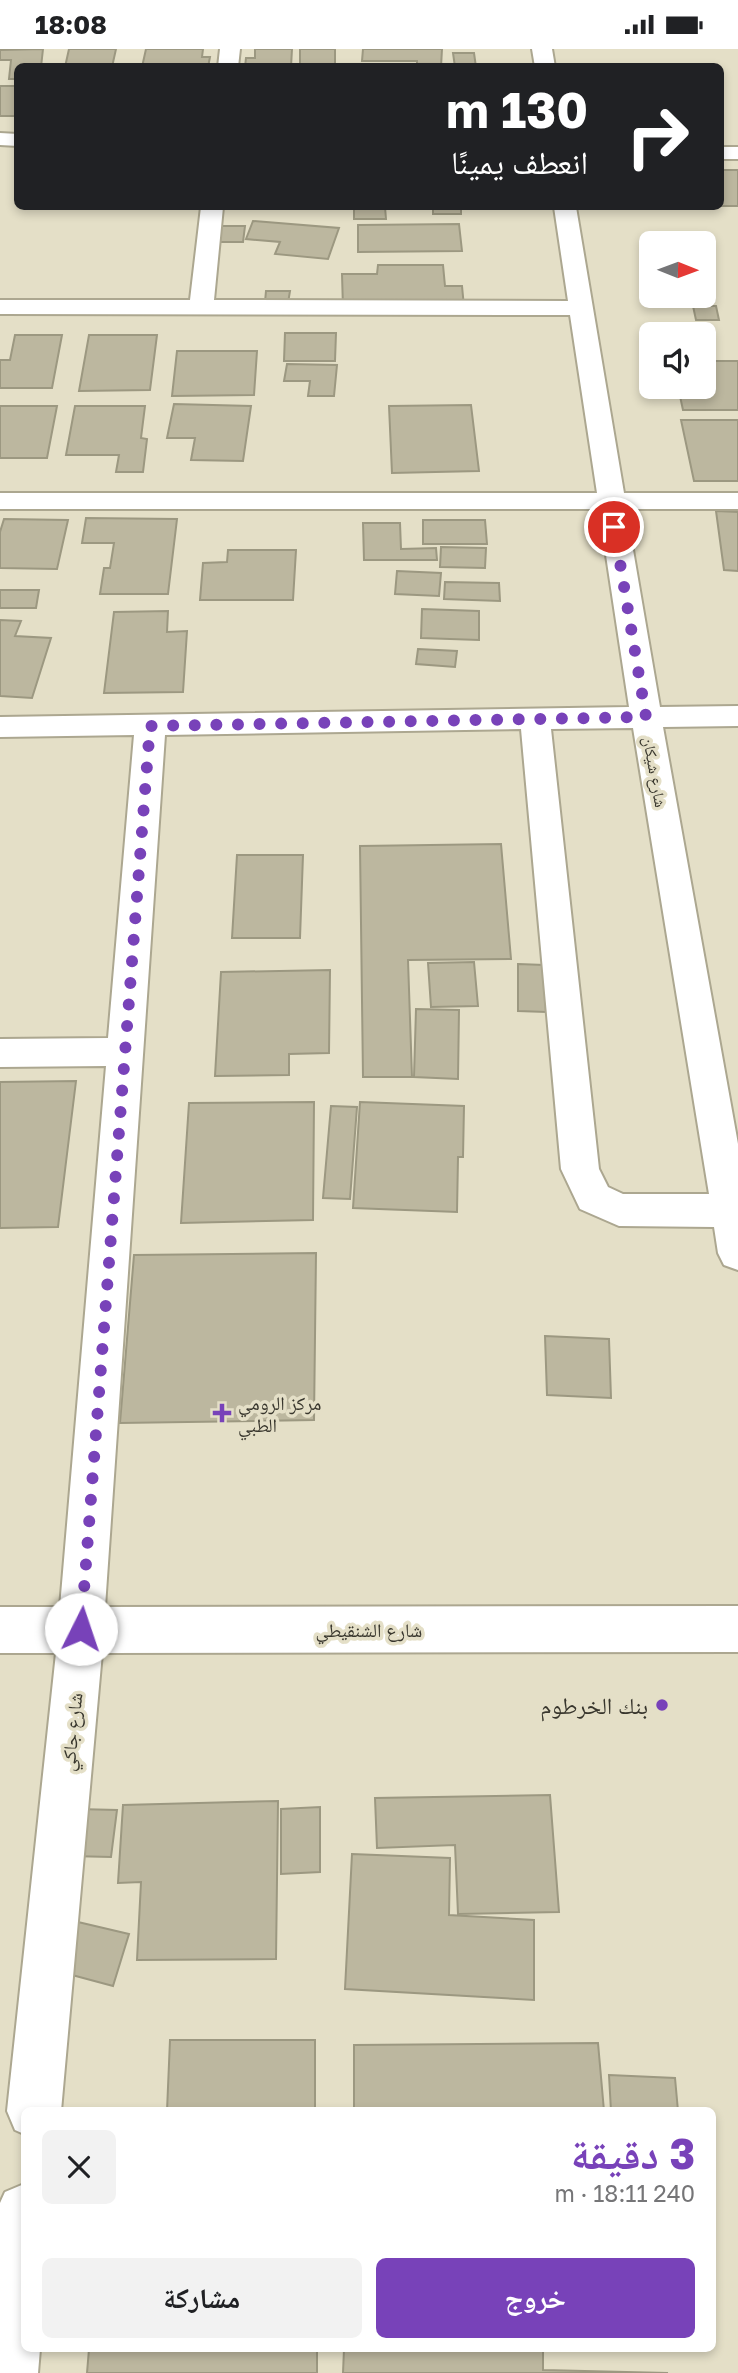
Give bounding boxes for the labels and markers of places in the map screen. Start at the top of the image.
pin [584,497,644,557]
place label: مركز الرومي الطبي [238,1391,322,1440]
marker: مركز الرومي الطبي [212,1403,232,1423]
place label: بنك الخرطوم [540,1691,648,1722]
marker: بنك الخرطوم [654,1697,670,1713]

